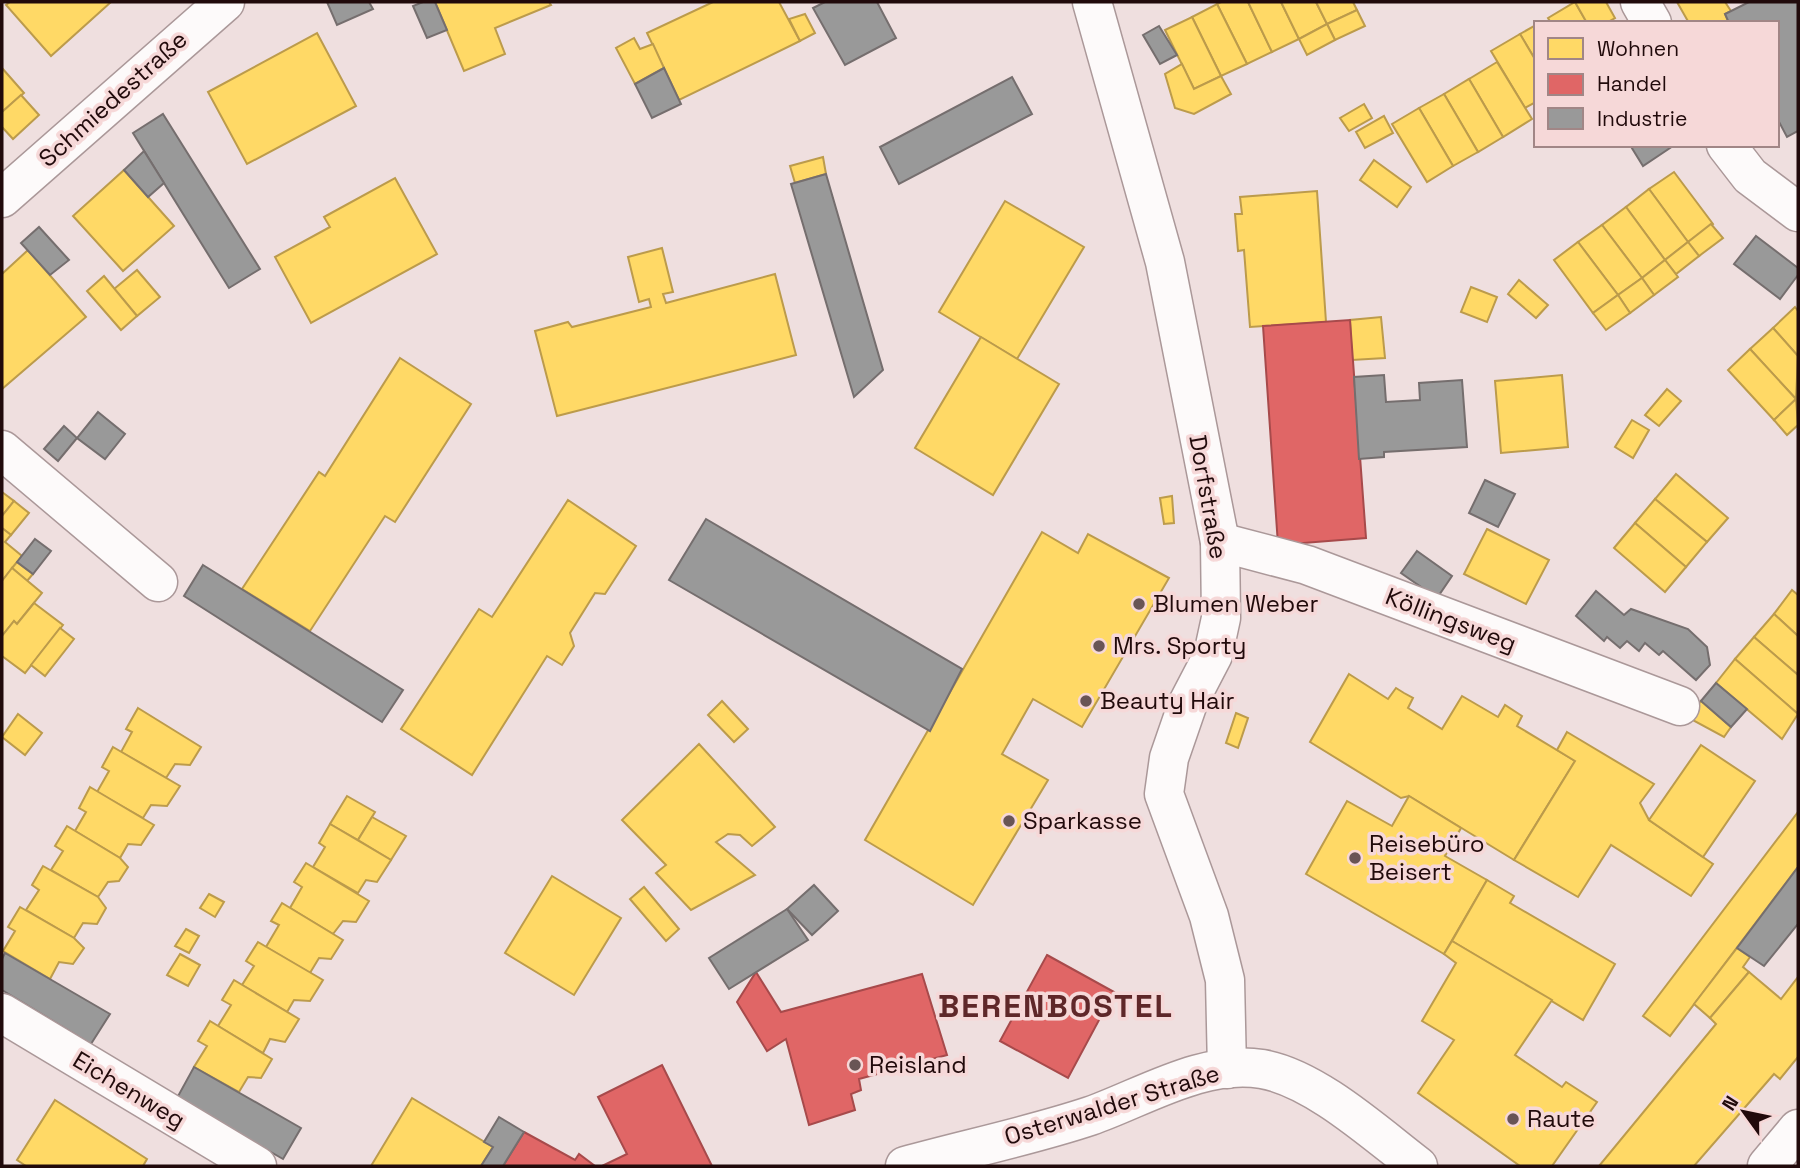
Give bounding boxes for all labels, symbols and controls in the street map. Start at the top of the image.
legend [1534,21,1779,147]
street label: Schmiedestraße [32,24,193,173]
text: Wohnen [1597,35,1679,62]
text: Handel [1597,70,1667,97]
text: Industrie [1597,105,1687,132]
street label: Dorfstraße [1182,432,1235,561]
street label: Köllingsweg [1381,580,1521,659]
place label: Blumen Weber [1153,588,1319,619]
marker: Blumen Weber [1131,596,1147,612]
place label: Mrs. Sporty [1113,630,1246,661]
marker: Mrs. Sporty [1091,638,1107,654]
place label: Beauty Hair [1100,685,1235,716]
marker: Beauty Hair [1078,693,1094,709]
place label: Sparkasse [1023,805,1142,836]
marker: Sparkasse [1001,813,1017,829]
place label: Reisebüro Beisert [1369,828,1485,887]
marker: Reisebüro Beisert [1347,850,1363,866]
district label: BERENBOSTEL [938,986,1174,1026]
street label: Eichenweg [67,1044,191,1135]
place label: Reisland [869,1049,967,1080]
marker: Reisland [847,1057,863,1073]
street label: Osterwalder Straße [1001,1057,1223,1152]
north arrow [1709,1077,1779,1147]
text: N [1716,1091,1744,1115]
place label: Raute [1527,1103,1595,1134]
marker: Raute [1505,1111,1521,1127]

